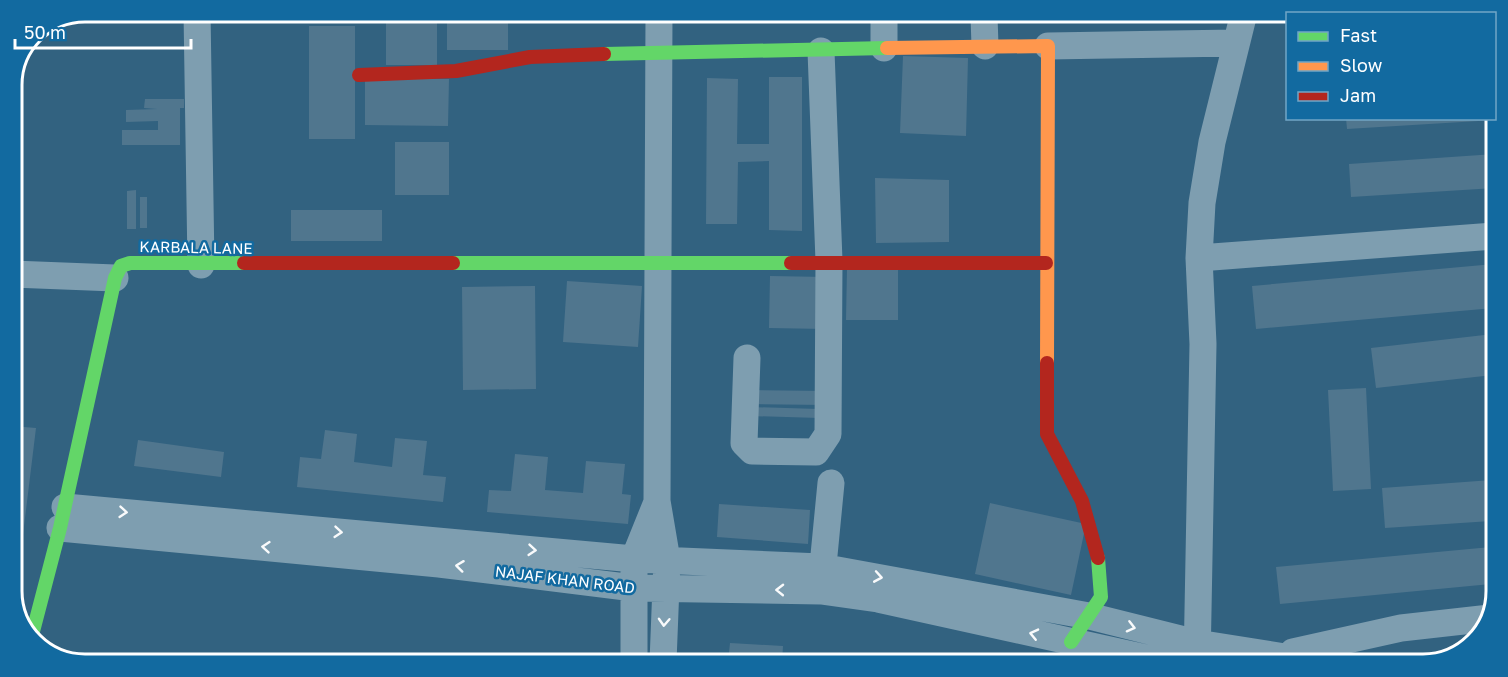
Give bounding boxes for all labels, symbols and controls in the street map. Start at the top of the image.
scale bar [15,12,190,50]
legend [1286,12,1496,120]
text: 50 m [24,21,66,43]
text: Fast [1340,24,1377,46]
text: Slow [1340,54,1383,76]
text: Jam [1340,84,1376,106]
street label: KARBALA LANE [139,237,253,257]
one-way arrow [118,505,127,518]
one-way arrow [333,525,342,538]
one-way arrow [262,541,271,554]
one-way arrow [528,543,537,556]
one-way arrow [456,561,465,573]
street label: NAJAF KHAN ROAD [494,561,636,597]
one-way arrow [873,570,883,583]
one-way arrow [775,584,784,596]
one-way arrow [658,617,671,626]
one-way arrow [1126,619,1136,632]
one-way arrow [1029,628,1039,641]

